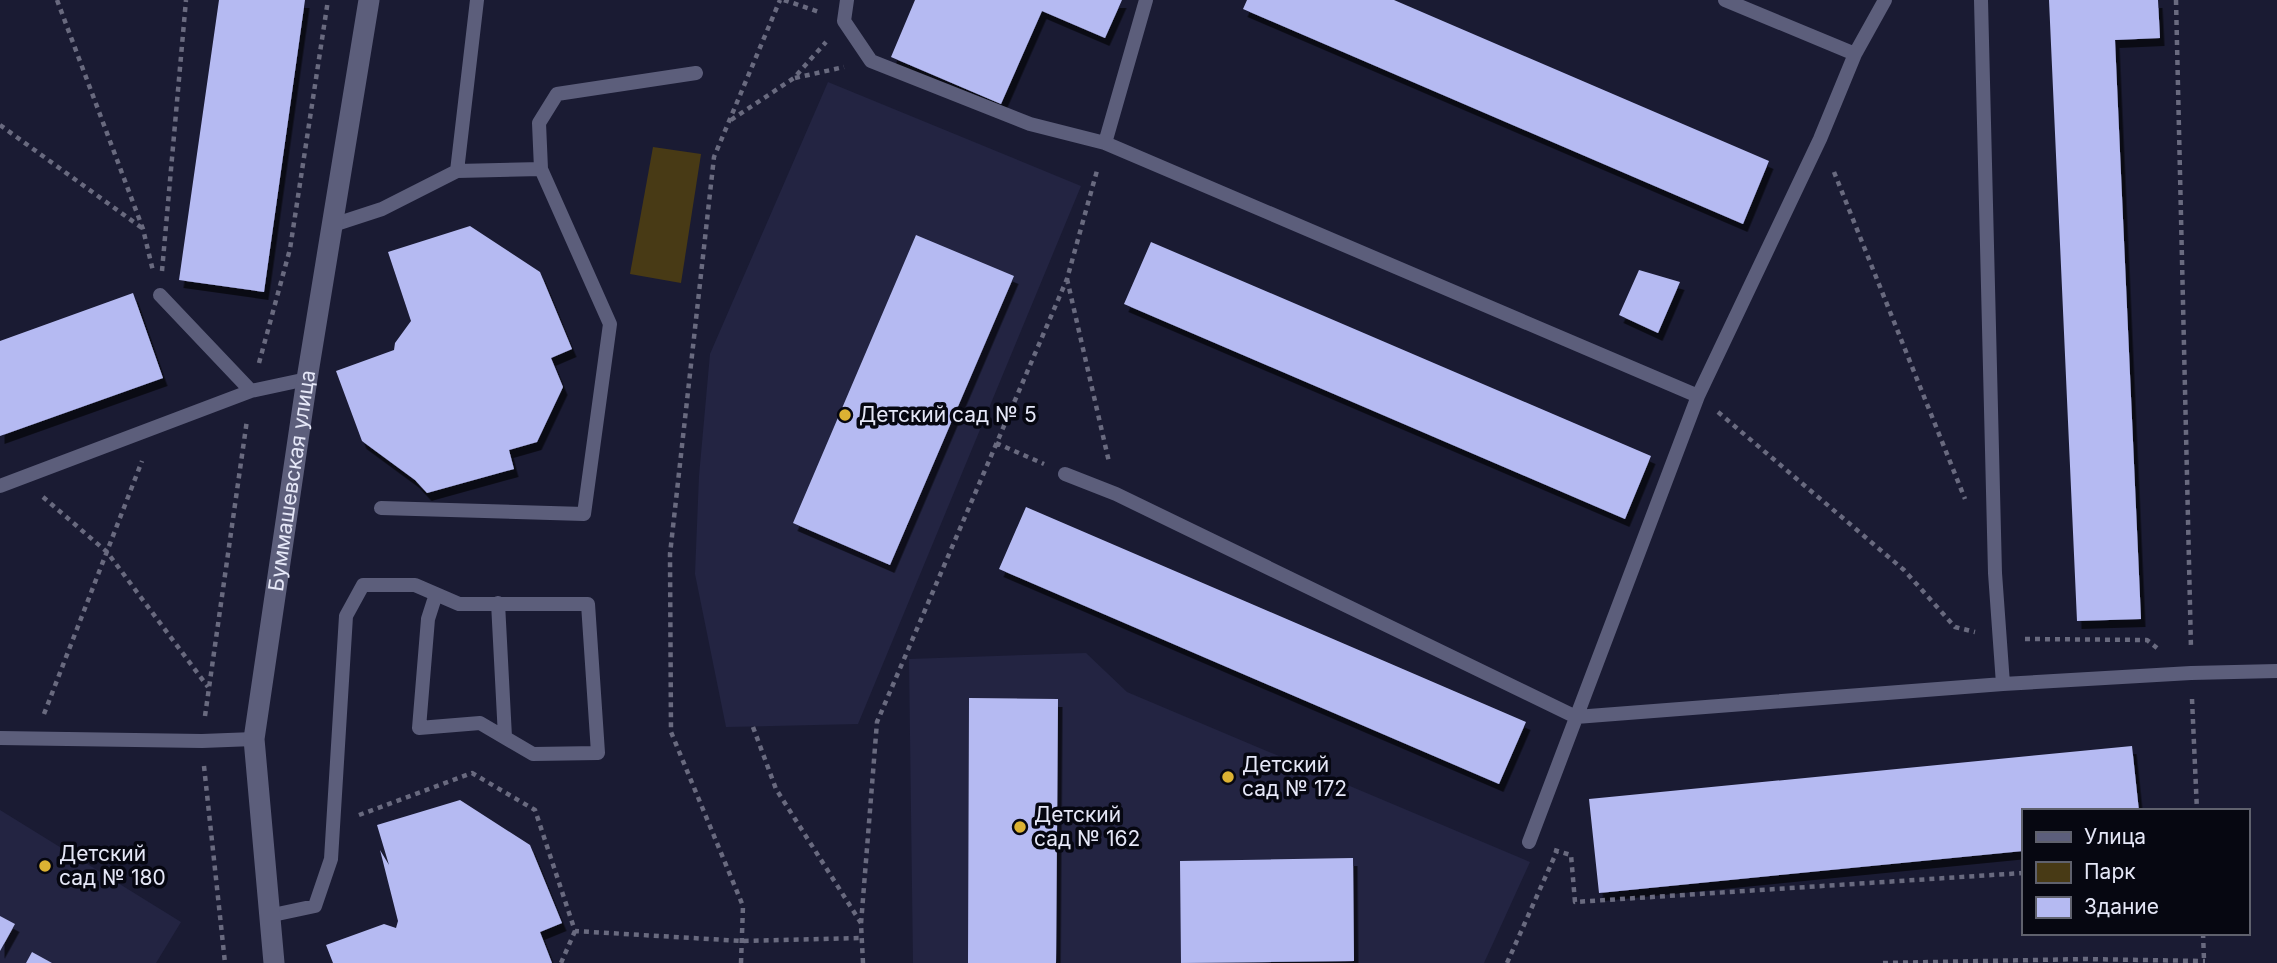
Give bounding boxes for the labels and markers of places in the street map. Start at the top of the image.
place label: Детский сад № 5 [859,402,1037,427]
marker: Детский сад № 5 [837,407,853,423]
place label: Детский сад № 172 [1242,752,1347,801]
marker: Детский сад № 172 [1220,769,1236,785]
place label: Детский сад № 162 [1034,802,1140,851]
marker: Детский сад № 162 [1012,819,1028,835]
place label: Детский сад № 180 [59,841,166,890]
marker: Детский сад № 180 [37,858,53,874]

